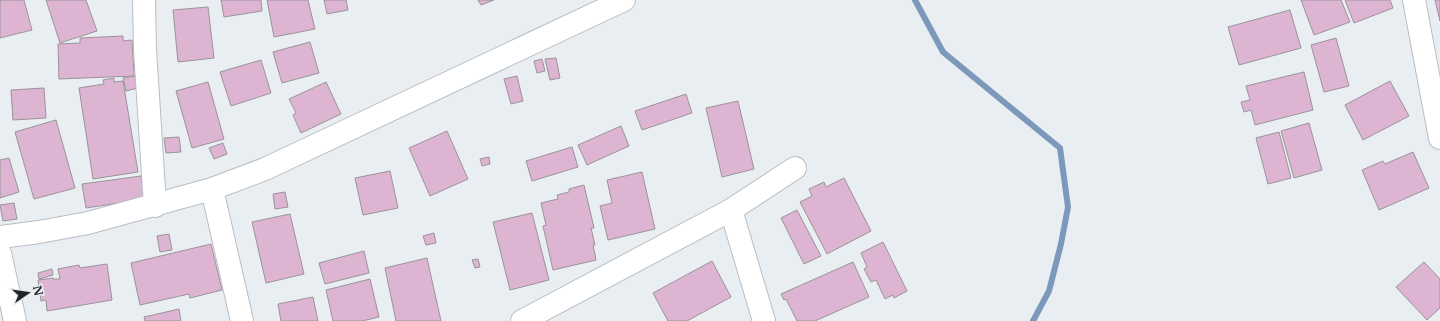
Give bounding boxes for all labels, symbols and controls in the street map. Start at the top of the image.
north arrow [8,273,48,313]
text: N [30,284,46,298]

